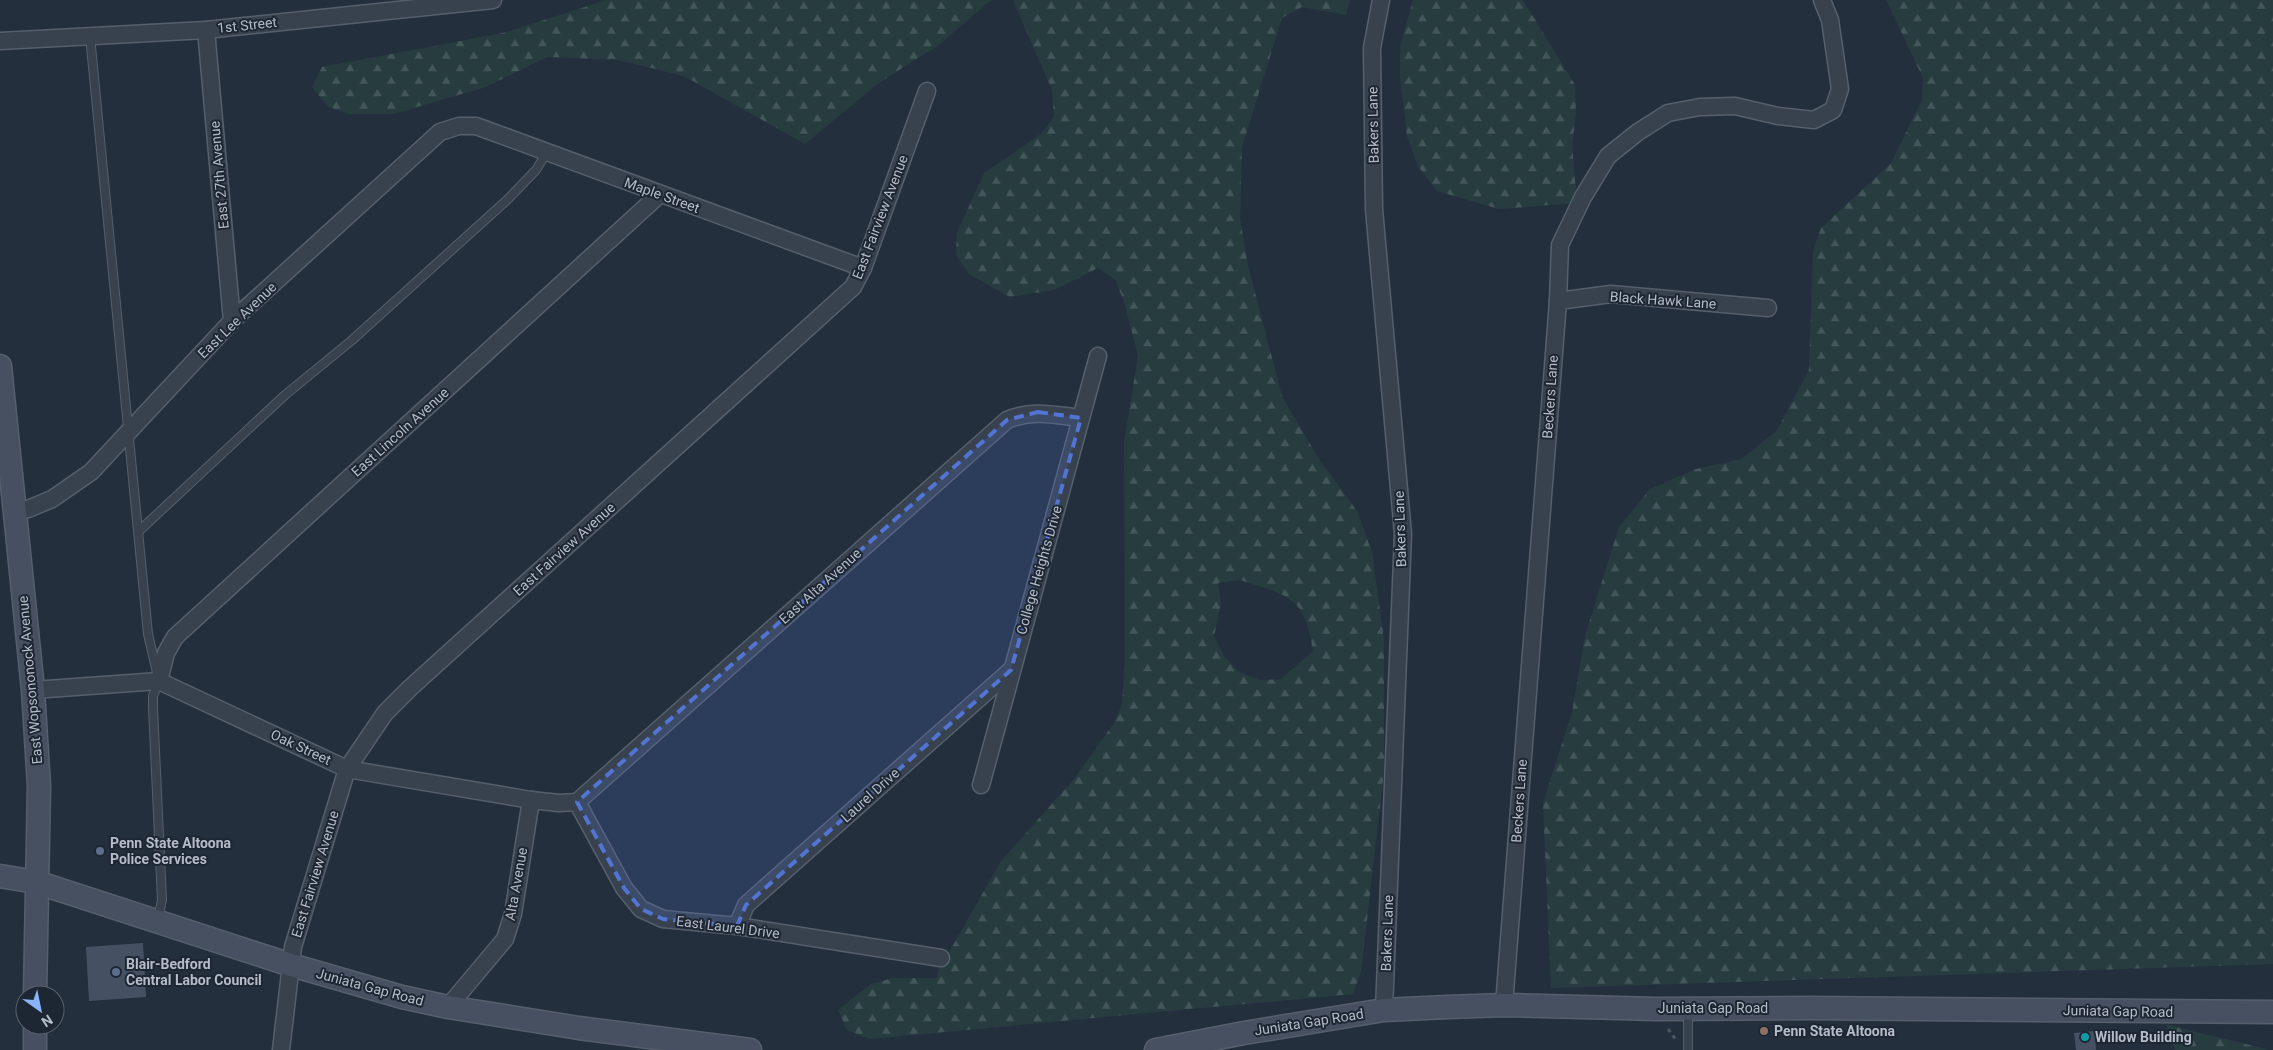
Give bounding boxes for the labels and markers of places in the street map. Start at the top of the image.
place label: Penn State Altoona Police Services [110,835,232,867]
marker: Penn State Altoona Police Services [94,845,106,857]
place label: Blair-Bedford Central Labor Council [126,956,262,988]
marker: Blair-Bedford Central Labor Council [110,966,122,978]
place label: Penn State Altoona [1774,1023,1896,1039]
marker: Penn State Altoona [1758,1025,1770,1037]
place label: Willow Building [2095,1029,2192,1045]
marker: Willow Building [2079,1031,2091,1043]

